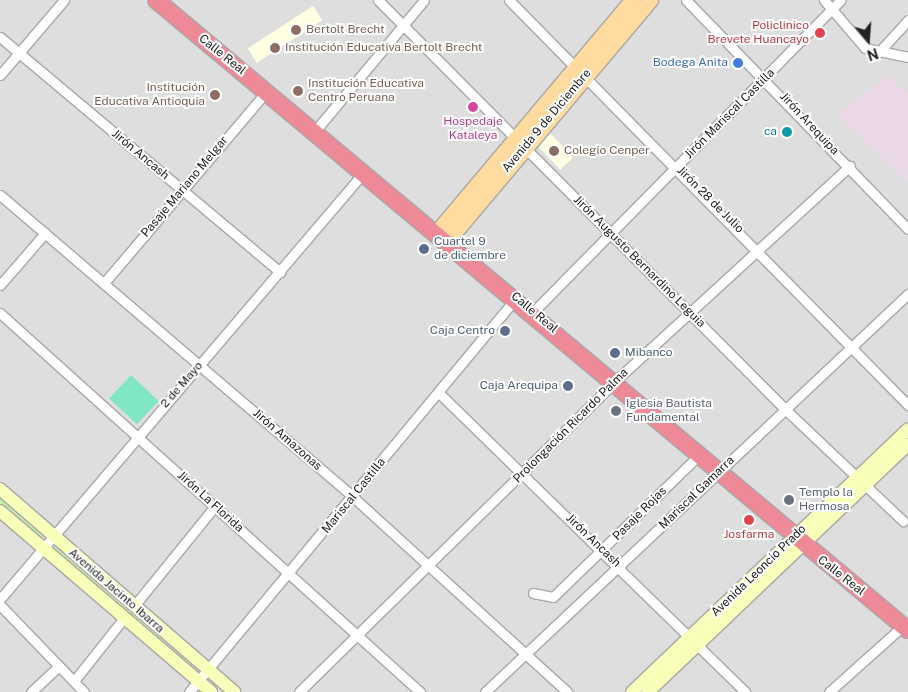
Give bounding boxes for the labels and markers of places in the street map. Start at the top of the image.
place label: Policlinico Brevete Huancayo [707,19,809,47]
place label: Bertolt Brecht [306,23,385,37]
marker: Bertolt Brecht [290,24,302,36]
marker: Policlinico Brevete Huancayo [813,26,827,40]
place label: Institución Educativa Bertolt Brecht [285,41,483,55]
marker: Institución Educativa Bertolt Brecht [269,42,281,54]
place label: Bodega Anita [653,56,728,70]
marker: Bodega Anita [732,57,744,69]
place label: Institución Educativa Centro Peruana [308,77,424,105]
place label: Institución Educativa Antioquia [94,81,205,109]
marker: Institución Educativa Centro Peruana [292,85,304,97]
marker: Institución Educativa Antioquia [209,89,221,101]
marker: Hospedaje Kataleya [467,101,479,113]
place label: Hospedaje Kataleya [443,115,503,143]
place label: ca [764,125,777,139]
marker: ca [781,126,793,138]
place label: Colegio Cenper [564,144,650,158]
marker: Colegio Cenper [548,145,560,157]
place label: Cuartel 9 de diciembre [434,235,506,263]
marker: Cuartel 9 de diciembre [418,243,430,255]
place label: Caja Centro [430,324,495,338]
marker: Caja Centro [499,325,511,337]
place label: Mibanco [625,346,673,360]
marker: Mibanco [609,347,621,359]
place label: Caja Arequipa [480,379,558,393]
marker: Caja Arequipa [562,380,574,392]
place label: Iglesia Bautista Fundamental [626,397,712,425]
marker: Iglesia Bautista Fundamental [610,405,622,417]
place label: Templo la Hermosa [799,486,853,514]
marker: Templo la Hermosa [783,494,795,506]
marker: Josfarma [743,514,755,526]
place label: Josfarma [724,528,774,542]

